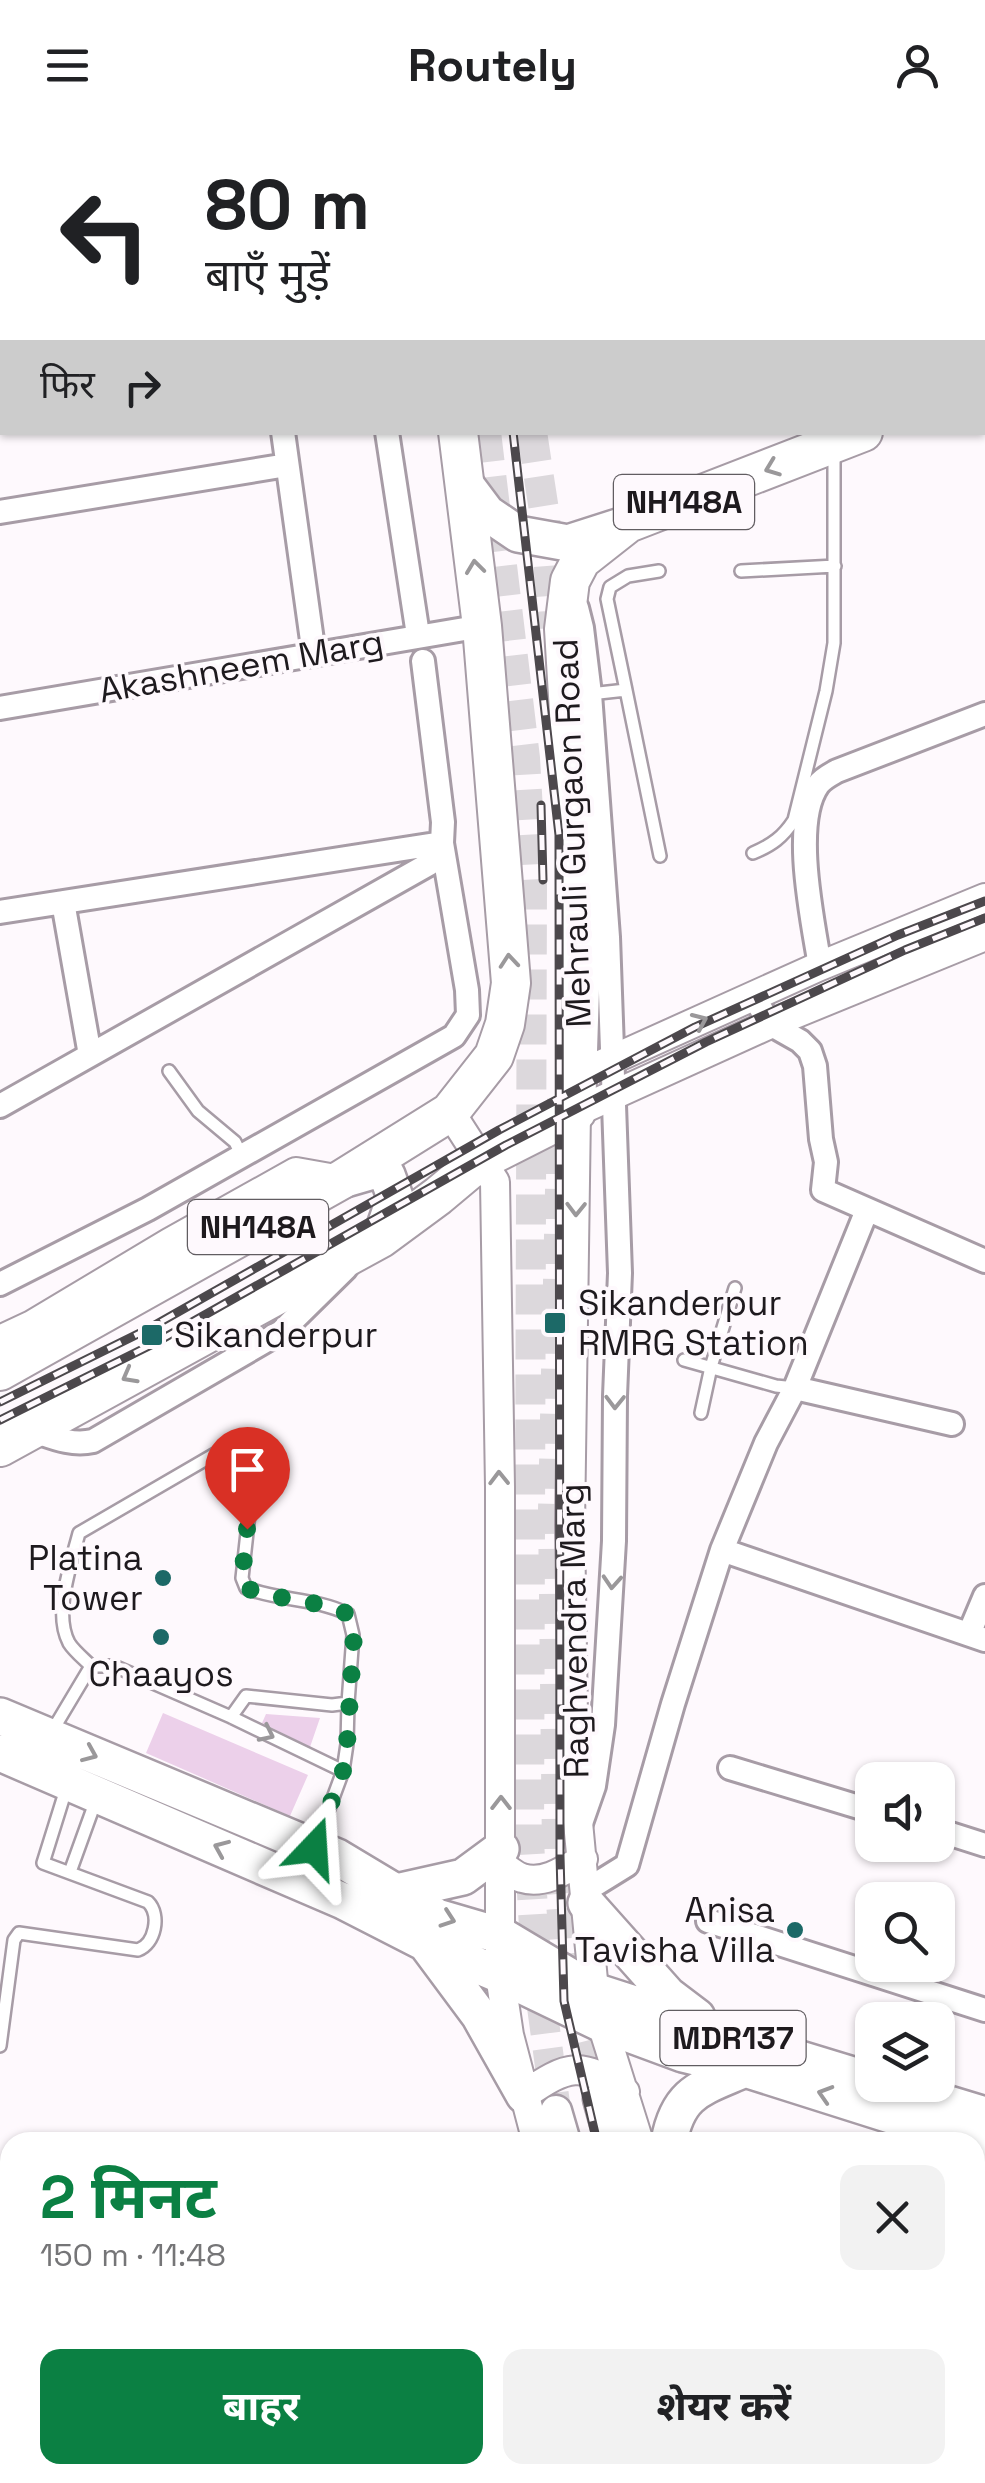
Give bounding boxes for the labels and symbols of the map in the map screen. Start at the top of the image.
one-way arrow [765,456,782,477]
road number: NH148A [614,475,754,529]
one-way arrow [465,559,486,575]
street label: Akashneem Marg [95,619,387,713]
street label: Mehrauli Gurgaon Road [543,638,601,1028]
one-way arrow [498,952,520,968]
one-way arrow [690,1013,708,1033]
road number: NH148A [188,1200,328,1254]
one-way arrow [565,1202,586,1218]
place label: Sikanderpur RMRG Station [578,1281,809,1365]
marker: Sikanderpur RMRG Station [542,1310,568,1336]
place label: Sikanderpur [174,1313,378,1357]
marker: Sikanderpur [139,1322,165,1348]
one-way arrow [122,1363,140,1383]
one-way arrow [605,1394,626,1410]
pin [205,1427,290,1530]
one-way arrow [489,1470,510,1486]
street label: Raghvendra Marg [549,1483,599,1779]
place label: Platina Tower [28,1536,143,1620]
marker: Platina Tower [152,1567,174,1589]
one-way arrow [602,1574,623,1590]
marker: Chaayos [150,1626,172,1648]
place label: Chaayos [88,1652,234,1696]
one-way arrow [256,1721,274,1741]
one-way arrow [80,1742,98,1762]
one-way arrow [490,1795,512,1810]
position arrow [262,1796,366,1900]
one-way arrow [213,1840,231,1860]
place label: Anisa Tavisha Villa [575,1888,775,1972]
one-way arrow [438,1907,455,1928]
marker: Anisa Tavisha Villa [784,1919,806,1941]
road number: MDR137 [660,2011,806,2065]
one-way arrow [818,2085,835,2106]

